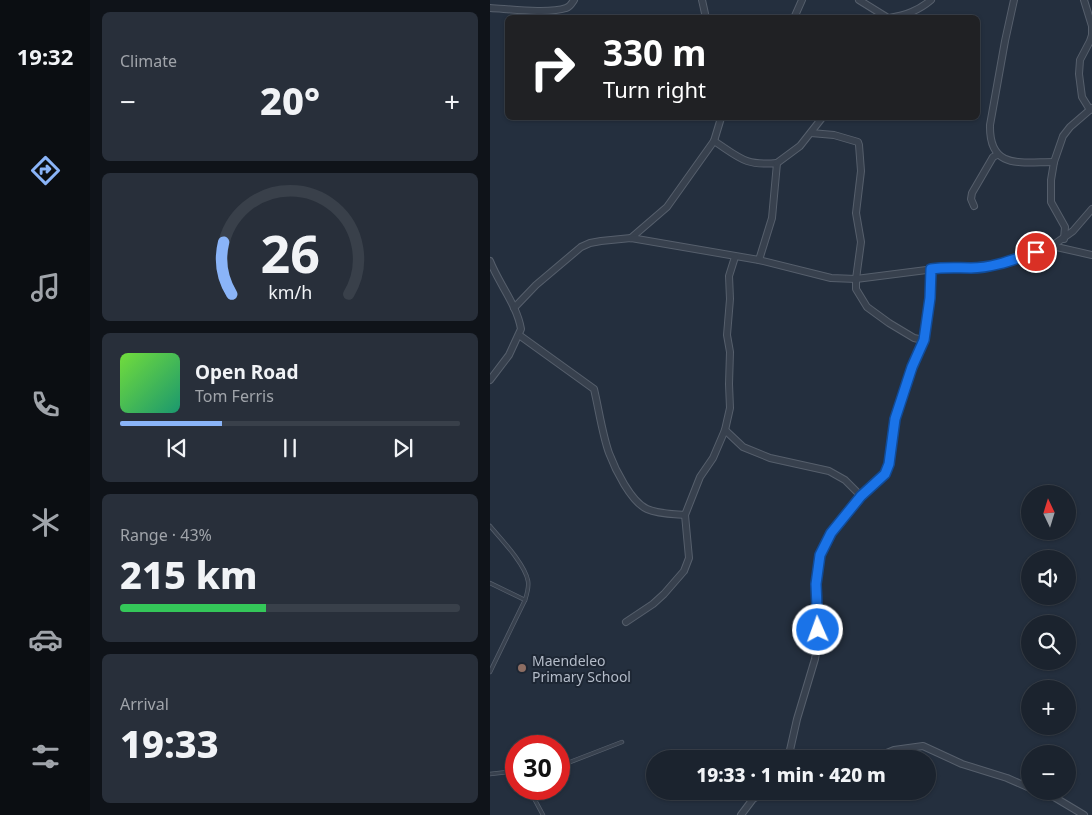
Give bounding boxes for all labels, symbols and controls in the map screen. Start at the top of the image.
text: 330 m [603,29,706,76]
icon: right [520,35,585,100]
text: 19:32 [17,41,73,71]
text: Climate [120,50,177,72]
text: 20° [260,74,320,126]
text: Turn right [603,74,706,104]
text: − [120,82,136,120]
text: + [444,82,460,120]
icon: directions [28,153,63,188]
text: 26 [260,217,320,288]
pin [1015,231,1057,273]
icon: arrive [1022,238,1050,266]
icon: music [28,270,63,305]
text: km/h [268,280,312,304]
text: Open Road [195,359,298,385]
text: Tom Ferris [195,385,274,407]
icon: phone [28,387,63,422]
icon: previous [163,434,191,462]
icon: pause [276,434,304,462]
icon: next [389,434,417,462]
north arrow [1021,485,1076,540]
map controls [1021,485,1076,800]
icon: climate [28,505,63,540]
text: Range · 43% [120,524,212,546]
text: 215 km [120,548,258,600]
button: sound [1021,550,1076,605]
position arrow [791,603,843,655]
button: search [1021,615,1076,670]
icon: car [28,622,63,657]
place label: Maendeleo Primary School [532,651,631,686]
marker: Maendeleo Primary School [516,662,528,674]
button: + [1021,680,1076,735]
text: Arrival [120,693,169,715]
text: 19:33 [120,717,219,769]
speed limit sign: 30 [505,735,570,800]
icon: filters [28,739,63,774]
button: − [1021,745,1076,800]
text: 19:33 · 1 min · 420 m [696,762,886,788]

